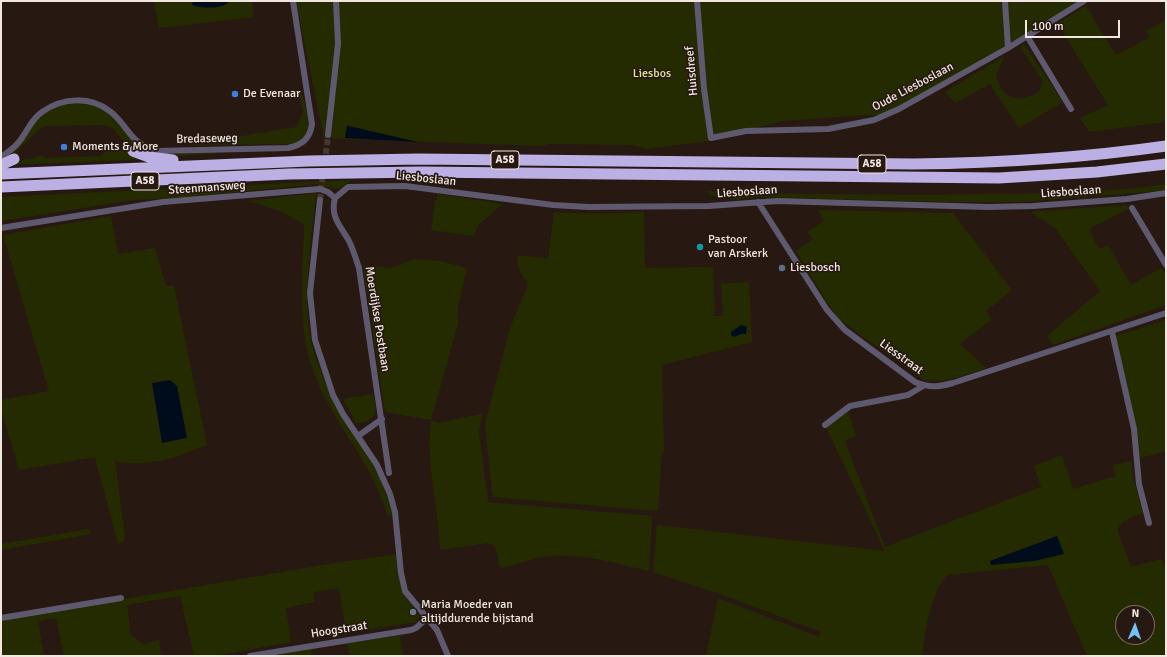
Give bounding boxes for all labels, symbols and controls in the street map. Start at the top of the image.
scale bar [1027,12,1122,38]
text: 100 m [1032,19,1064,34]
street label: Huisdreef [683,46,701,96]
street label: Oude Liesboslaan [870,59,956,115]
park label: Liesbos [633,67,671,81]
place label: De Evenaar [243,87,300,101]
marker: De Evenaar [230,89,240,99]
street label: Bredaseweg [176,131,238,147]
place label: Moments & More [72,140,158,154]
marker: Moments & More [59,142,69,152]
road number: A58 [491,151,519,169]
road number: A58 [858,155,886,173]
street label: Liesboslaan [395,169,457,189]
road number: A58 [131,172,159,190]
street label: Steenmansweg [168,178,246,198]
street label: Liesboslaan [716,183,778,201]
street label: Liesboslaan [1040,183,1102,201]
place label: Pastoor van Arskerk [708,233,768,261]
marker: Pastoor van Arskerk [695,242,705,252]
place label: Liesbosch [790,261,841,275]
marker: Liesbosch [777,263,787,273]
street label: Moerdijkse Postbaan [362,265,392,373]
street label: Liesstraat [876,336,926,378]
place label: Maria Moeder van altijddurende bijstand [421,598,534,626]
north arrow [1115,605,1155,645]
marker: Maria Moeder van altijddurende bijstand [408,607,418,617]
text: N [1131,607,1139,620]
street label: Hoogstraat [310,618,368,642]

